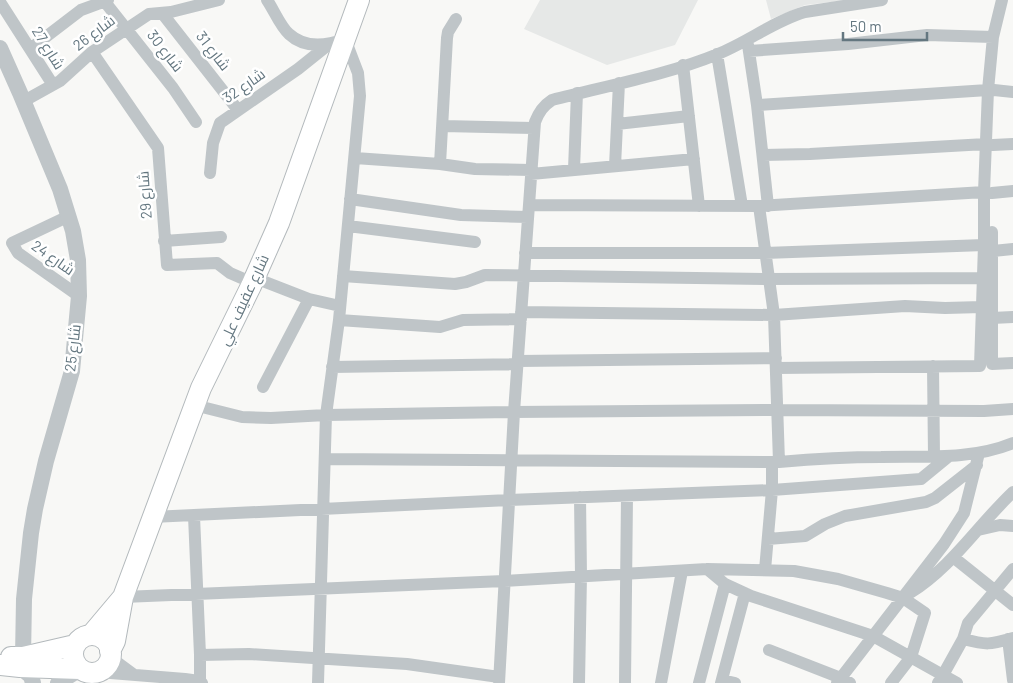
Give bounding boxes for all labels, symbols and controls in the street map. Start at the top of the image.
scale bar [843,10,927,42]
street label: شارع 26 [69,11,120,56]
text: 50 m [850,17,882,35]
street label: شارع 27 [26,23,69,74]
street label: شارع 30 [141,26,188,77]
street label: شارع 31 [190,27,235,75]
street label: شارع 32 [219,64,270,109]
street label: شارع 29 [133,170,158,220]
street label: شارع 24 [27,236,79,281]
street label: شارع عفيف علي [214,251,276,350]
street label: شارع 25 [60,323,87,373]

